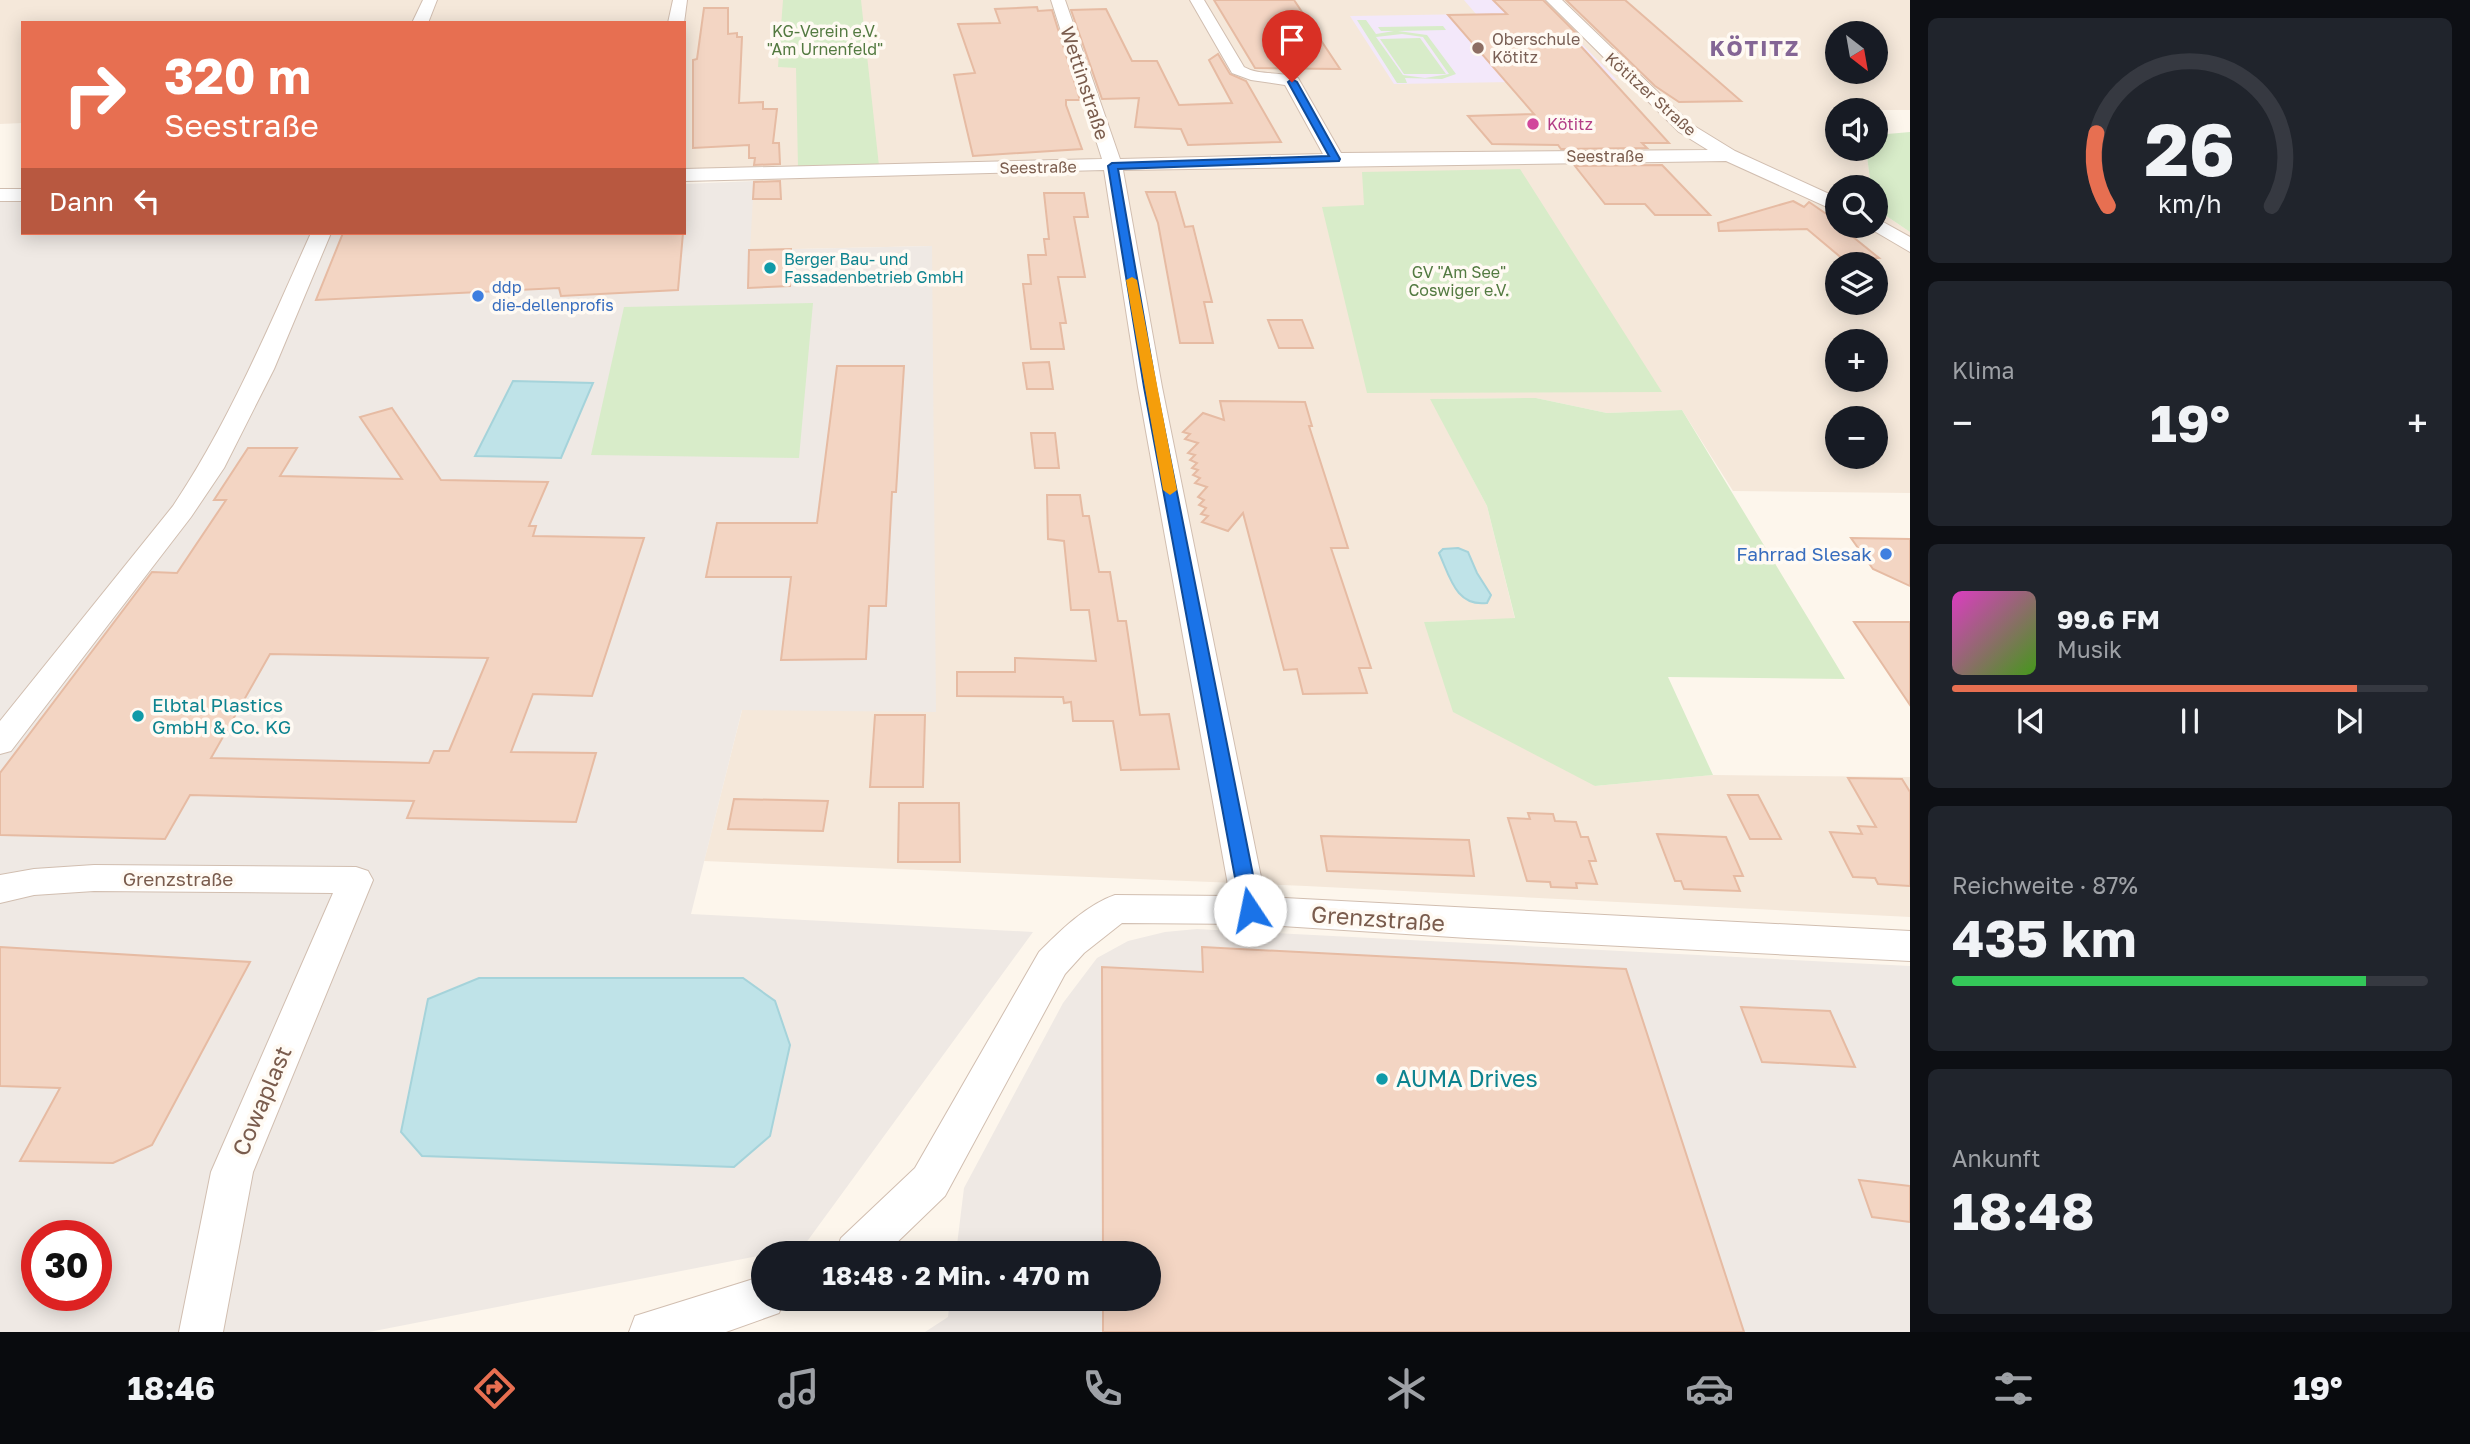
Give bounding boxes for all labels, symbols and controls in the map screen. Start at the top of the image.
pin [1262,10,1322,82]
park label: KG-Verein e.V. "Am Urnenfeld" [767,21,883,59]
icon: arrive [1273,21,1311,59]
north arrow [1825,21,1888,84]
map controls [1825,21,1888,469]
street label: Wettinstraße [1056,23,1115,142]
place label: Oberschule Kötitz [1492,29,1580,67]
district label: KÖTITZ [1710,35,1800,61]
marker: Oberschule Kötitz [1470,40,1486,56]
text: 320 m [164,46,311,105]
street label: Kötitzer Straße [1601,48,1701,140]
icon: right [49,49,140,140]
button: sound [1825,98,1888,161]
text: Seestraße [164,106,319,144]
text: 26 [2145,106,2235,193]
place label: Kötitz [1547,114,1593,134]
marker: Kötitz [1525,116,1541,132]
street label: Seestraße [1566,146,1644,166]
street label: Seestraße [999,156,1077,178]
button: search [1825,175,1888,238]
icon: left [128,182,166,220]
text: Dann [49,186,114,217]
text: km/h [2158,188,2222,219]
place label: Berger Bau- und Fassadenbetrieb GmbH [784,249,964,287]
button: layers [1825,252,1888,315]
marker: Berger Bau- und Fassadenbetrieb GmbH [762,260,778,276]
park label: GV "Am See" Coswiger e.V. [1408,262,1510,300]
place label: ddp die-dellenprofis [492,277,614,315]
marker: ddp die-dellenprofis [470,288,486,304]
button: + [1825,329,1888,392]
text: Klima [1952,356,2015,384]
text: 19° [2150,391,2230,453]
text: − [1952,400,1973,445]
text: + [2407,400,2428,445]
button: − [1825,406,1888,469]
place label: Fahrrad Slesak [1736,542,1872,565]
marker: Fahrrad Slesak [1878,546,1894,562]
text: 99.6 FM [2057,604,2160,635]
text: Musik [2057,635,2122,663]
place label: Elbtal Plastics GmbH & Co. KG [152,693,291,738]
icon: previous [2012,702,2050,740]
icon: pause [2171,702,2209,740]
icon: next [2330,702,2368,740]
marker: Elbtal Plastics GmbH & Co. KG [130,708,146,724]
street label: Grenzstraße [123,867,233,890]
text: Reichweite · 87% [1952,871,2138,899]
position arrow [1213,873,1287,947]
street label: Grenzstraße [1310,899,1446,937]
text: 435 km [1952,906,2137,968]
street label: Cowaplast [225,1042,297,1160]
place label: AUMA Drives [1396,1064,1538,1092]
marker: AUMA Drives [1374,1071,1390,1087]
text: Ankunft [1952,1144,2040,1172]
text: 18:48 [1952,1179,2094,1241]
speed limit sign: 30 [21,1220,112,1311]
text: 18:48 · 2 Min. · 470 m [822,1260,1090,1291]
icon: directions [470,1364,519,1413]
icon: music [774,1364,823,1413]
icon: phone [1078,1364,1127,1413]
icon: climate [1382,1364,1431,1413]
icon: car [1685,1364,1734,1413]
icon: filters [1989,1364,2038,1413]
text: 18:46 [127,1369,215,1407]
text: 19° [2293,1369,2342,1407]

